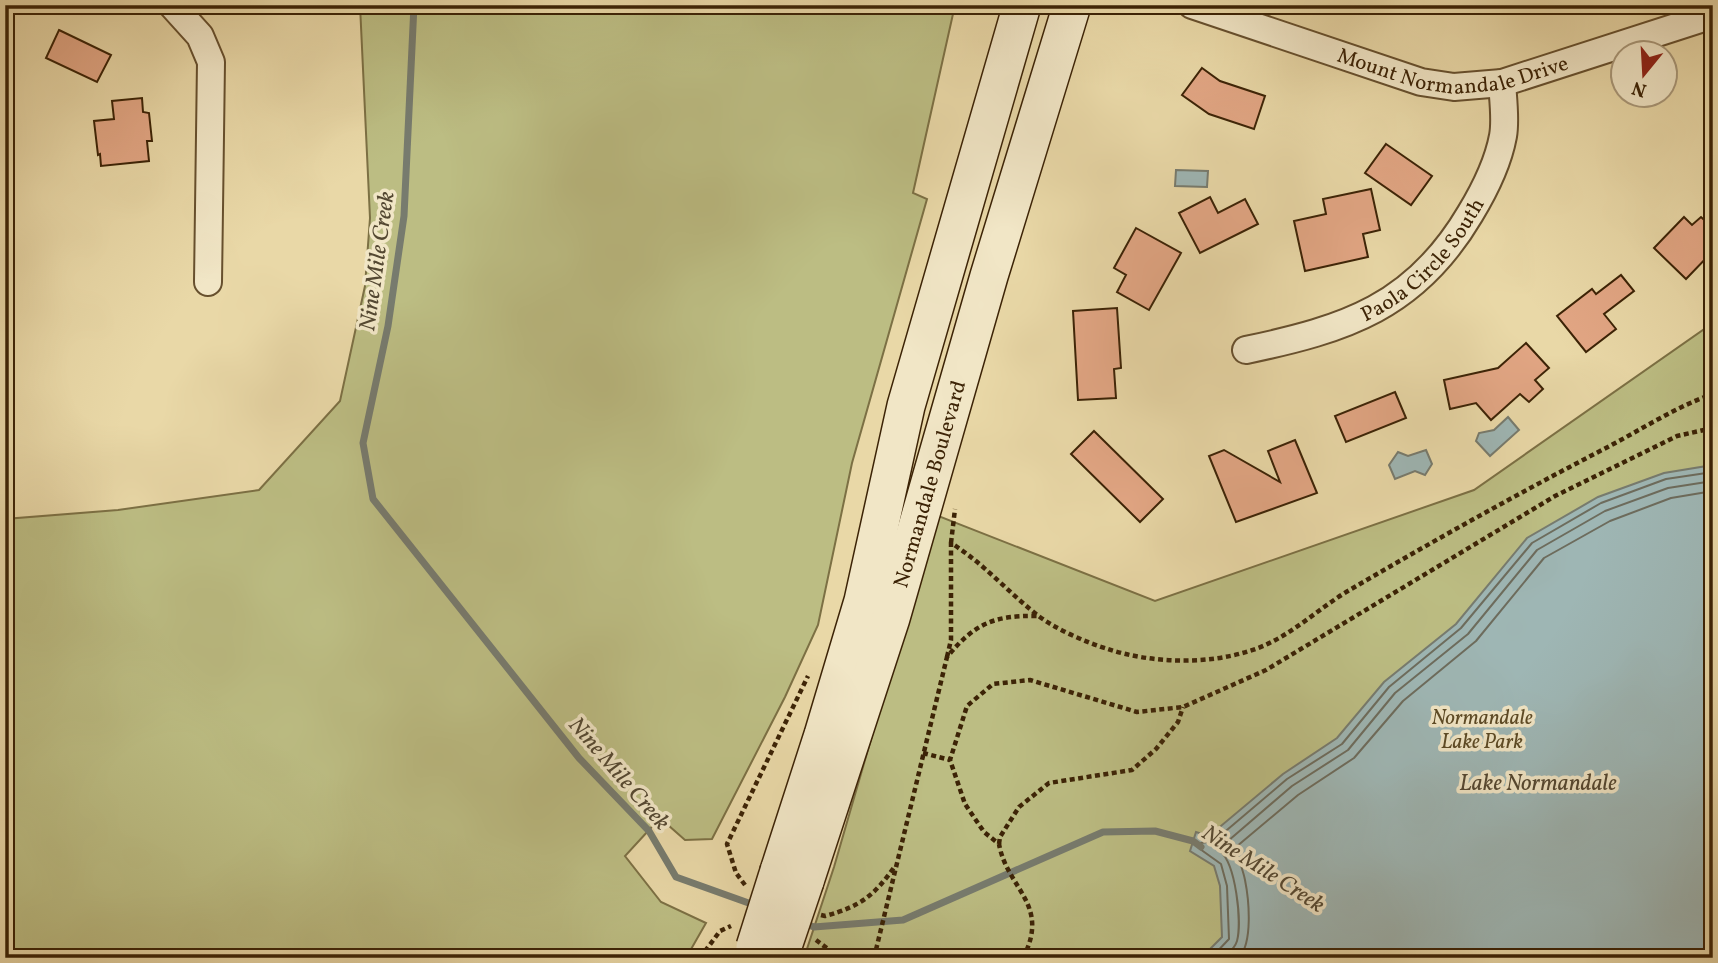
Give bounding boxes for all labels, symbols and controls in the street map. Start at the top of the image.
north arrow [1610,38,1680,108]
street label: Mount Normandale Drive [1333,42,1572,103]
text: N [1629,74,1650,103]
water label: Nine Mile Creek [352,189,404,333]
street label: Paola Circle South [1356,193,1492,330]
street label: Normandale Boulevard [887,377,974,592]
park label: Normandale Lake Park [1431,704,1533,757]
water label: Nine Mile Creek [560,711,677,838]
water label: Lake Normandale [1459,768,1617,800]
water label: Nine Mile Creek [1195,818,1331,922]

